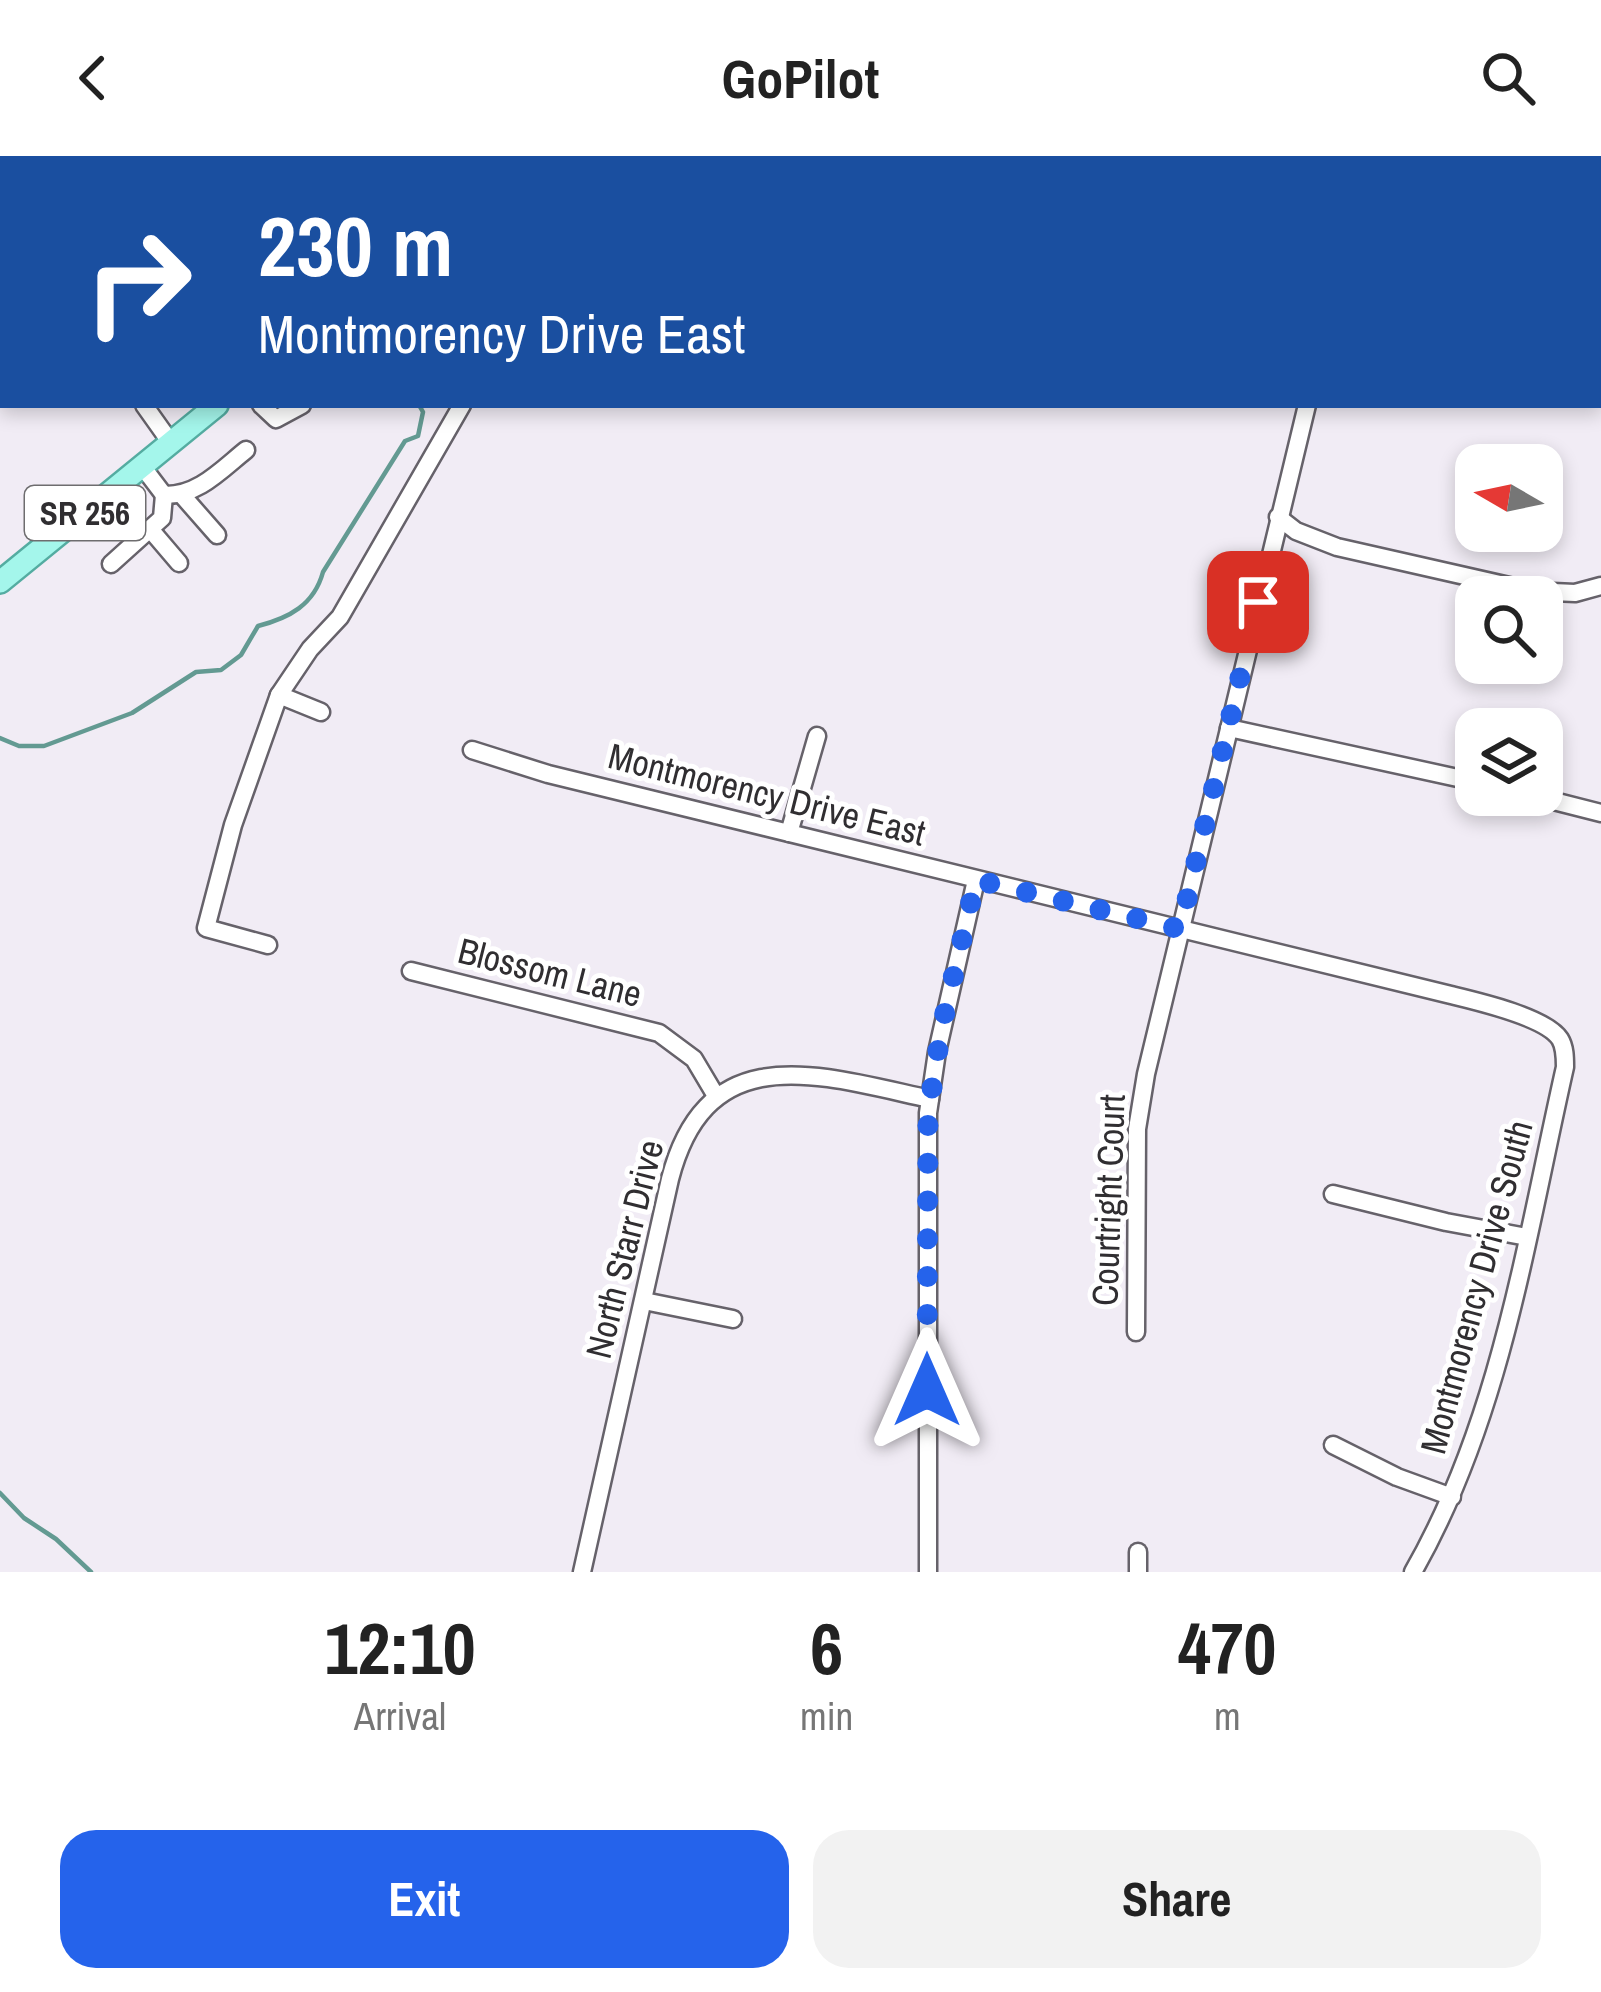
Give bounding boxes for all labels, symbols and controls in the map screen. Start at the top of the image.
text: GoPilot [722,42,879,115]
icon: back [60,45,126,111]
icon: search [1475,45,1541,111]
text: 230 m [258,189,453,302]
icon: right [60,204,216,360]
text: Montmorency Drive East [258,297,745,370]
north arrow [1455,444,1563,552]
map controls [1455,444,1563,816]
road number: SR 256 [25,486,145,540]
pin [1207,551,1309,653]
icon: arrive [1225,569,1291,635]
button: search [1455,576,1563,684]
button: layers [1455,708,1563,816]
street label: Montmorency Drive East [604,731,930,857]
street label: Blossom Lane [453,926,647,1018]
street label: Courtright Court [1080,1093,1136,1307]
street label: Montmorency Drive South [1408,1115,1544,1459]
street label: North Starr Drive [574,1135,674,1363]
position arrow [864,1327,990,1453]
text: 12:10 [325,1599,476,1696]
text: 6 [810,1599,843,1696]
text: 470 [1178,1599,1276,1696]
text: Arrival [354,1690,446,1742]
text: min [800,1690,853,1742]
text: m [1214,1690,1241,1742]
button: Exit [60,1830,789,1968]
button: Share [813,1830,1541,1968]

